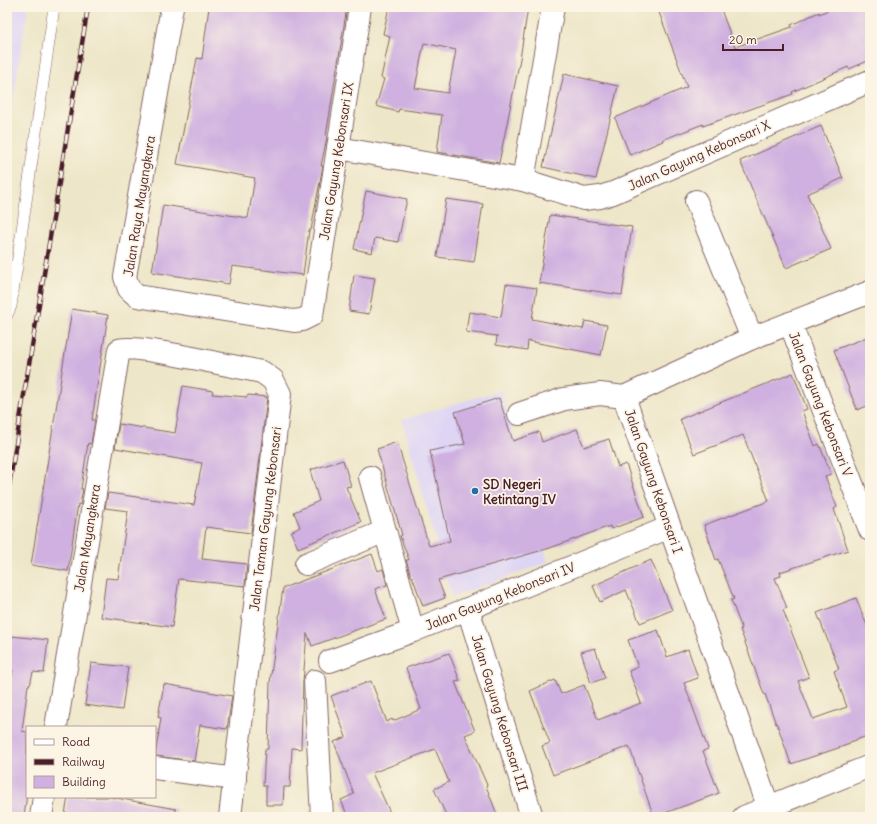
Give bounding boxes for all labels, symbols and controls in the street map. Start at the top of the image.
scale bar [723,26,783,52]
text: 20 m [729,32,757,47]
street label: Jalan Gayung Kebonsari IX [316,81,357,241]
street label: Jalan Gayung Kebonsari X [625,116,773,195]
street label: Jalan Raya Mayangkara [120,134,159,278]
street label: Jalan Gayung Kebonsari V [785,329,856,479]
street label: Jalan Gayung Kebonsari I [621,407,686,556]
street label: Jalan Taman Gayung Kebonsari [246,426,285,612]
place label: SD Negeri Ketintang IV [483,476,557,508]
street label: Jalan Mayangkara [71,483,104,593]
marker: SD Negeri Ketintang IV [470,486,480,496]
street label: Jalan Gayung Kebonsari IV [423,559,577,634]
street label: Jalan Gayung Kebonsari III [468,633,532,794]
legend [26,726,156,798]
text: Road [62,734,90,749]
text: Railway [62,754,105,769]
text: Building [62,774,106,789]

